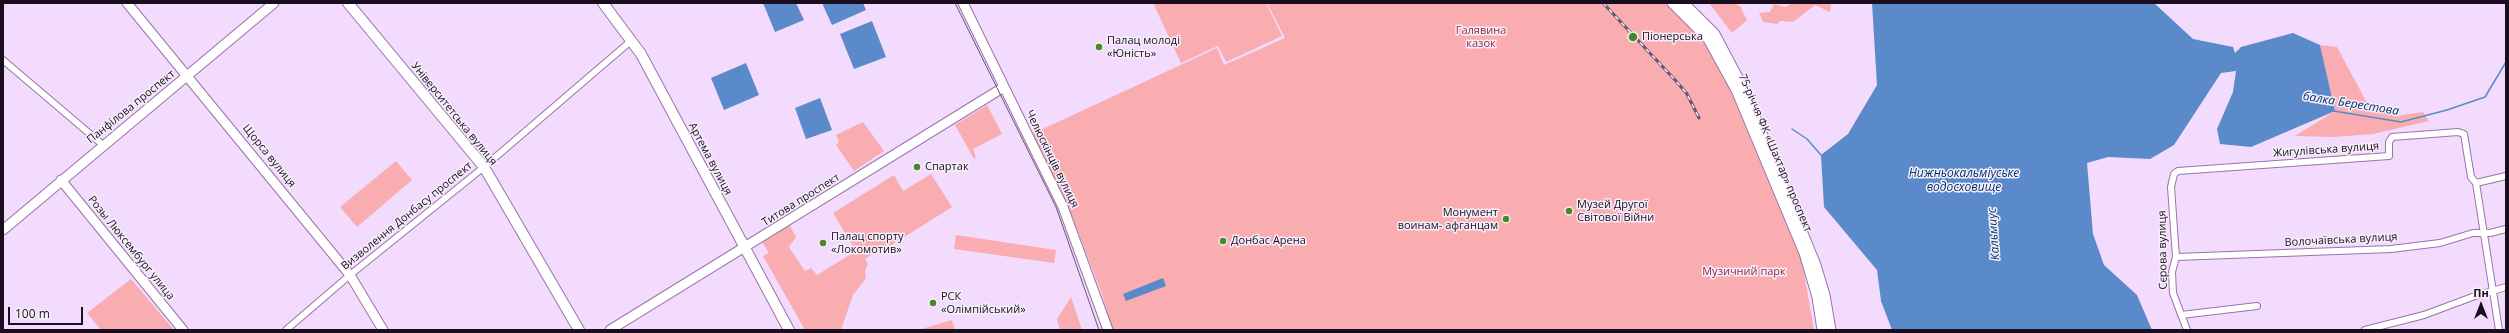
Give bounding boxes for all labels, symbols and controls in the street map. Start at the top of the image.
park label: Галявина казок [1456,24,1506,50]
place label: Піонерська [1642,30,1703,44]
marker: Піонерська [1627,31,1639,43]
place label: Палац молоді «Юність» [1107,34,1180,60]
marker: Палац молоді «Юність» [1094,42,1104,52]
street label: Університетська вулиця [408,60,500,168]
street label: Панфілова проспект [84,68,178,146]
street label: 75-річчя ФК «Шахтар» проспект [1736,72,1814,234]
water label: балка Берестова [2302,89,2400,119]
street label: Челюскінців вулиця [1023,108,1081,210]
street label: Артема вулиця [685,121,735,197]
street label: Щорса вулиця [240,122,298,190]
street label: Жигулівська вулиця [2272,140,2380,160]
street label: Визволення Донбасу проспект [339,159,475,273]
place label: Спартак [925,160,969,174]
marker: Спартак [912,162,922,172]
water label: Нижньокальміуське водосховище [1909,167,2019,195]
street label: Титова проспект [760,171,842,229]
street label: Розы Люксембург улица [85,193,177,303]
place label: Музей Другої Світової Війни [1577,198,1654,224]
place label: Монумент воинам- афганцам [1398,206,1498,232]
marker: Музей Другої Світової Війни [1564,206,1574,216]
water label: Кальмиус [1985,207,2003,261]
street label: Сєрова вулиця [2156,210,2170,290]
marker: Монумент воинам- афганцам [1501,214,1511,224]
place label: Палац спорту «Локомотив» [831,230,903,256]
street label: Волочаївська вулиця [2284,230,2398,250]
place label: Донбас Арена [1231,234,1306,248]
marker: Донбас Арена [1218,236,1228,246]
marker: Палац спорту «Локомотив» [818,238,828,248]
park label: Музичний парк [1702,265,1786,279]
north arrow [2461,285,2501,325]
text: Пн [2473,285,2489,300]
place label: РСК «Олімпійський» [941,290,1026,316]
marker: РСК «Олімпійський» [928,298,938,308]
scale bar [10,299,85,325]
text: 100 m [15,305,50,322]

